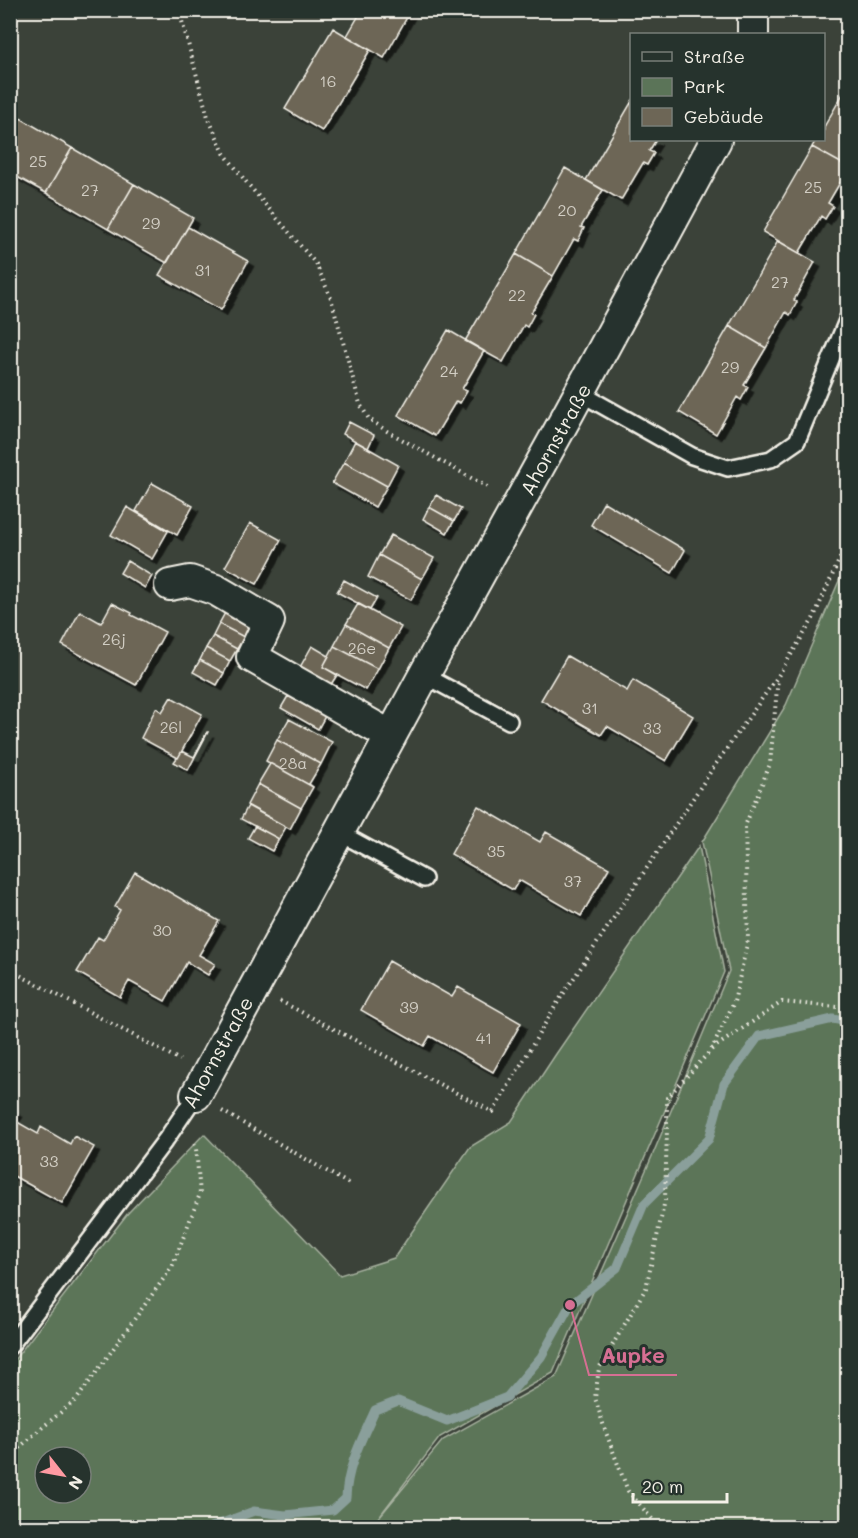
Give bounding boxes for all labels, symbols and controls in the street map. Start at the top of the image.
legend [630,33,825,141]
text: Straße [684,44,745,68]
house number: 16 [320,70,336,91]
text: Park [684,74,725,98]
text: Gebäude [684,104,764,128]
house number: 25 [29,150,47,171]
house number: 25 [804,176,822,197]
house number: 27 [81,179,99,200]
house number: 20 [558,199,577,220]
house number: 29 [142,212,160,233]
house number: 31 [195,259,211,280]
house number: 27 [771,271,789,292]
house number: 22 [508,284,526,305]
house number: 29 [721,356,739,377]
house number: 24 [440,360,459,381]
street label: Ahornstraße [514,378,596,500]
house number: 26j [102,628,126,649]
house number: 26e [348,637,376,658]
house number: 31 [582,697,598,718]
house number: 26l [160,716,182,737]
house number: 33 [643,717,661,738]
house number: 28a [279,752,307,773]
house number: 35 [487,840,505,861]
house number: 37 [564,870,582,891]
house number: 30 [152,919,172,940]
street label: Ahornstraße [176,991,258,1113]
house number: 39 [400,996,418,1017]
house number: 41 [476,1027,492,1048]
house number: 33 [40,1150,58,1171]
callout: Aupke [589,1336,677,1375]
text: Aupke [601,1341,665,1368]
north arrow [33,1445,93,1505]
scale bar [633,1466,728,1504]
text: N [64,1472,88,1494]
text: 20 m [642,1474,683,1498]

